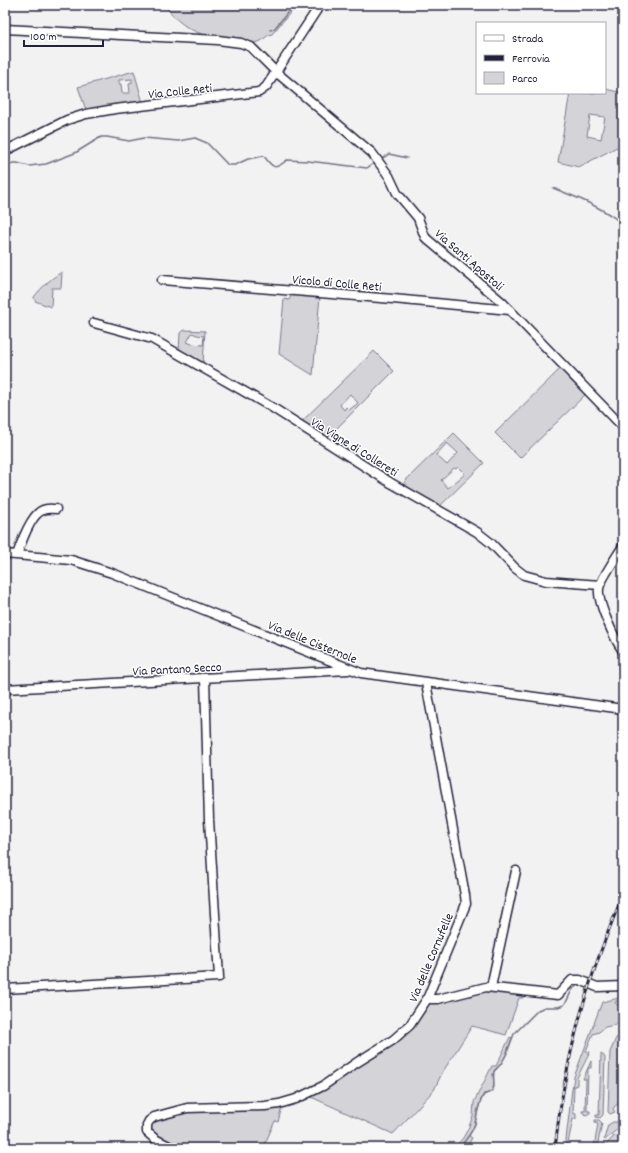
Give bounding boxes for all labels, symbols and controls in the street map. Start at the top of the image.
scale bar [24,22,103,48]
legend [476,22,606,94]
text: 100 m [30,29,57,46]
text: Strada [512,31,543,48]
text: Ferrovia [512,51,550,68]
text: Parco [512,71,538,88]
street label: Via Colle Reti [147,80,214,105]
street label: Via Santi Apostoli [430,225,508,297]
street label: Vicolo di Colle Reti [291,271,383,298]
street label: Via Vigne di Collereti [306,414,402,483]
street label: Via delle Cisternole [265,617,360,670]
street label: Via Pantano Secco [132,659,222,682]
street label: Via delle Cornufelle [405,910,460,1006]

